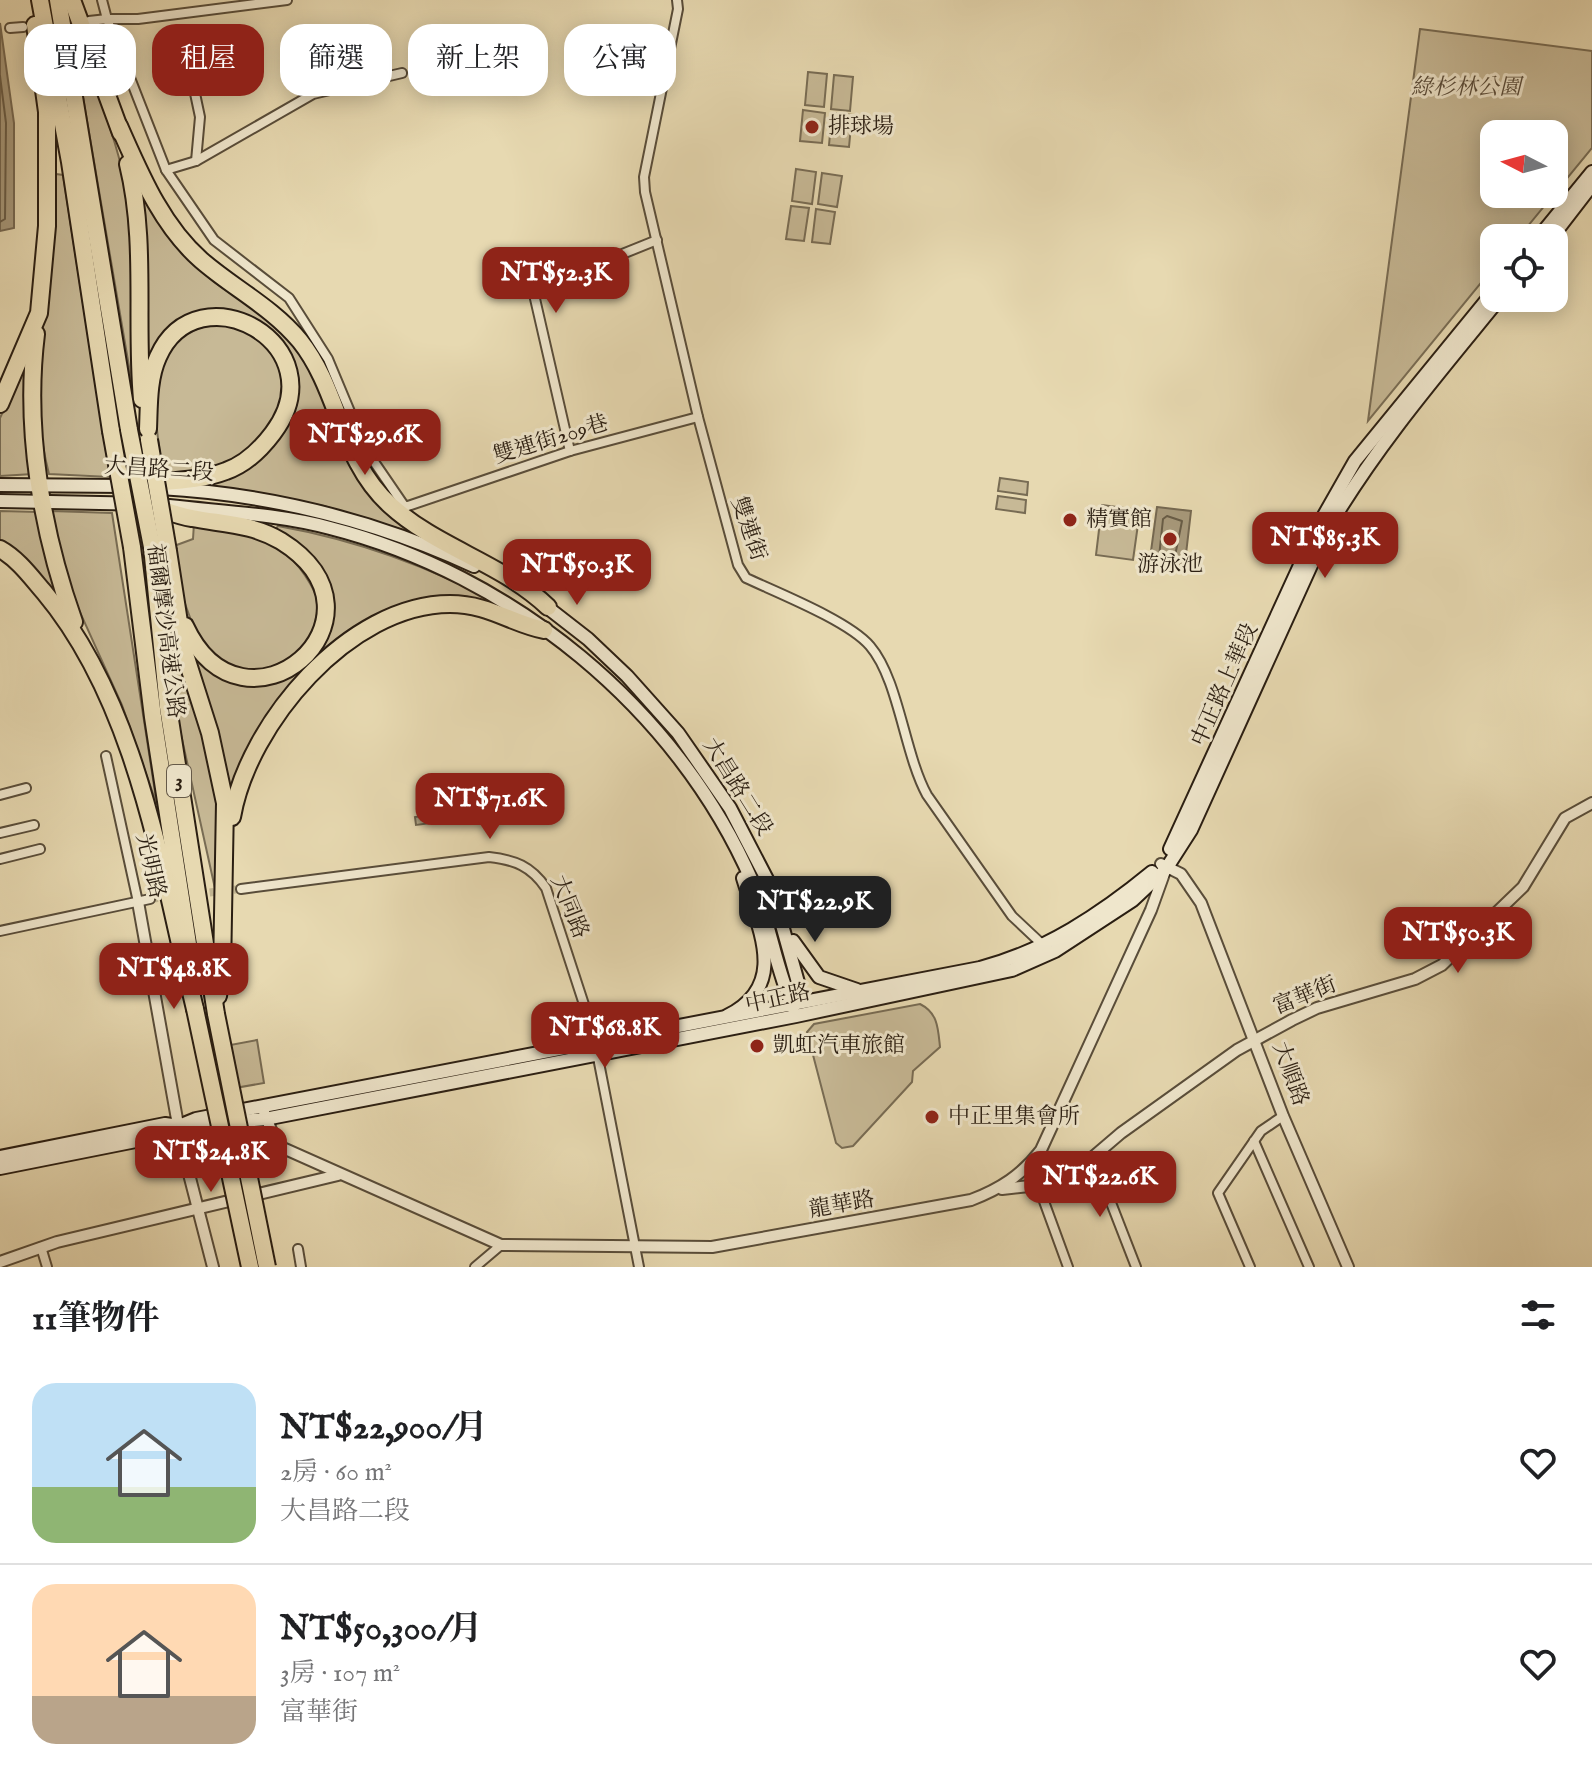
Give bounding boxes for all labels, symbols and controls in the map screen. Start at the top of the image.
chip: 買屋 [24,24,136,96]
chip: 租屋 [152,24,264,96]
chip: 篩選 [280,24,392,96]
chip: 新上架 [408,24,548,96]
chip: 公寓 [564,24,676,96]
park label: 綠杉林公園 [1411,74,1524,102]
place label: 排球場 [828,113,894,141]
marker: 排球場 [803,118,821,136]
north arrow [1480,120,1568,208]
map controls [1480,120,1568,312]
button: locate [1480,224,1568,312]
pin: NT$52.3K [473,247,639,315]
text: NT$52.3K [500,256,612,289]
pin: NT$29.6K [282,409,448,477]
street label: 雙連街209巷 [490,409,612,471]
text: NT$29.6K [308,418,422,451]
street label: 大昌路二段 [103,452,215,488]
street label: 雙連街 [724,493,772,565]
place label: 精實館 [1086,506,1152,534]
marker: 精實館 [1061,511,1079,529]
pin: NT$85.3K [1242,512,1408,580]
text: NT$85.3K [1270,521,1380,554]
marker: 游泳池 [1161,530,1179,548]
pin: NT$50.3K [494,539,660,607]
street label: 福爾摩沙高速公路 [140,542,190,720]
text: NT$50.3K [521,548,633,581]
place label: 游泳池 [1137,551,1203,579]
street label: 中正路上華段 [1185,619,1265,751]
street label: 大昌路二段 [696,733,778,841]
road number: 3 [167,765,191,797]
pin: NT$71.6K [407,773,573,841]
text: NT$71.6K [433,782,547,815]
street label: 光明路 [129,831,171,901]
street label: 大同路 [544,871,594,943]
pin: NT$22.9K [732,876,898,944]
text: NT$22.9K [757,885,873,918]
pin: NT$50.3K [1375,907,1541,975]
text: NT$50.3K [1402,916,1514,949]
pin: NT$48.8K [91,943,257,1011]
text: NT$48.8K [117,952,231,985]
street label: 富華街 [1269,971,1341,1021]
street label: 中正路 [743,978,813,1020]
pin: NT$68.8K [522,1002,688,1070]
text: NT$68.8K [549,1011,661,1044]
place label: 凱虹汽車旅館 [773,1032,905,1060]
marker: 凱虹汽車旅館 [748,1037,766,1055]
street label: 大順路 [1266,1038,1314,1110]
place label: 中正里集會所 [948,1103,1080,1131]
marker: 中正里集會所 [923,1108,941,1126]
pin: NT$24.8K [128,1126,294,1194]
text: NT$24.8K [153,1135,269,1168]
pin: NT$22.6K [1017,1151,1183,1219]
text: NT$22.6K [1042,1160,1158,1193]
street label: 龍華路 [807,1185,877,1225]
icon: filters [1516,1293,1560,1337]
text: 11筆物件 [32,1298,159,1341]
text: NT$22,900/月 [280,1407,488,1450]
icon: home [96,1415,192,1511]
icon: heart [1516,1441,1560,1485]
text: 2房 · 60 m² [280,1456,392,1489]
text: 大昌路二段 [280,1495,410,1528]
text: NT$50,300/月 [280,1608,483,1651]
icon: home [96,1616,192,1712]
icon: heart [1516,1642,1560,1686]
text: 3房 · 107 m² [280,1657,400,1690]
text: 富華街 [280,1696,358,1729]

